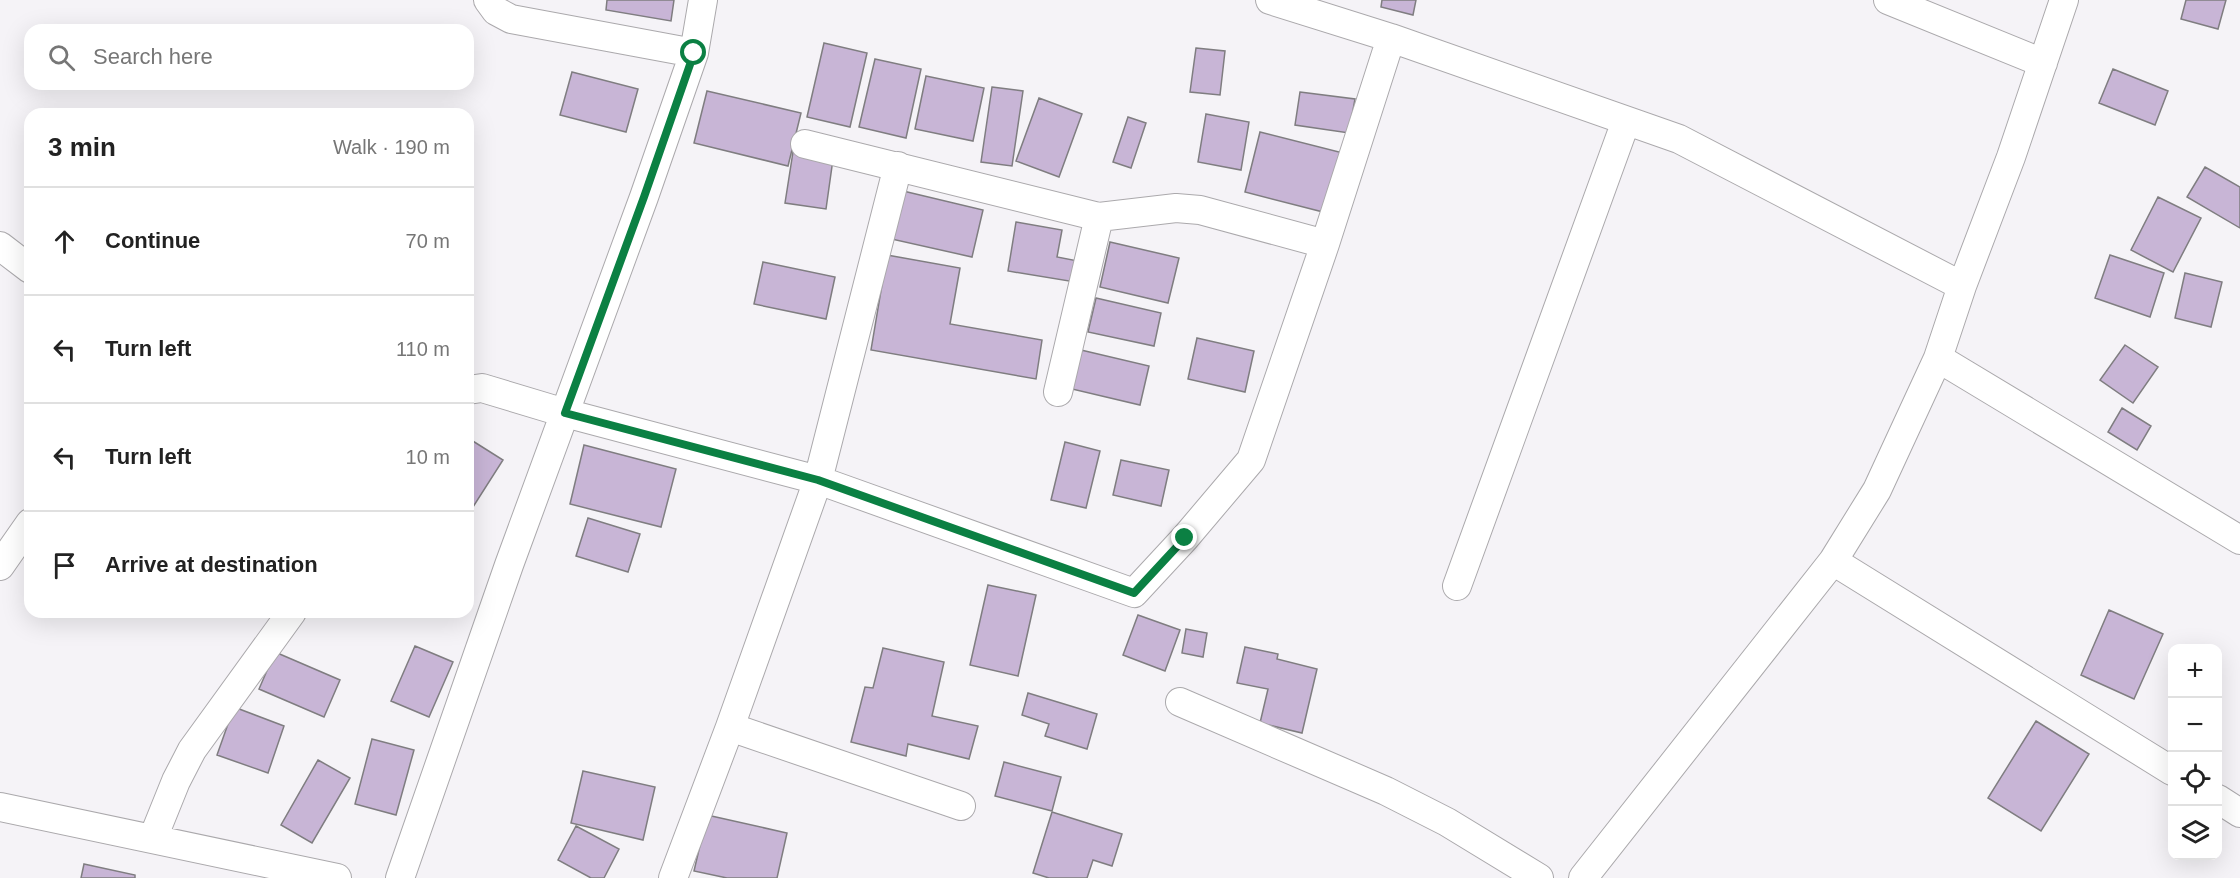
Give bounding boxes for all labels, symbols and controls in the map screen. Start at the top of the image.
search box [24,24,474,90]
route start [680,39,706,65]
icon: search [45,41,78,74]
text: Search here [93,44,213,69]
text: 3 min [48,132,116,162]
text: Walk · 190 m [333,136,450,158]
icon: ahead [48,225,81,258]
text: Continue [105,228,200,253]
text: 70 m [406,230,450,252]
icon: left [48,333,81,366]
text: Turn left [105,336,191,361]
text: 110 m [396,338,450,360]
icon: left [48,441,81,474]
text: Turn left [105,444,191,469]
text: 10 m [406,446,450,468]
route end [1171,524,1197,550]
icon: arrive [48,549,81,582]
text: Arrive at destination [105,552,318,577]
map controls [2168,644,2222,860]
button: + [2168,644,2222,698]
button: − [2168,698,2222,752]
button: locate [2168,752,2222,806]
button: layers [2168,806,2222,860]

